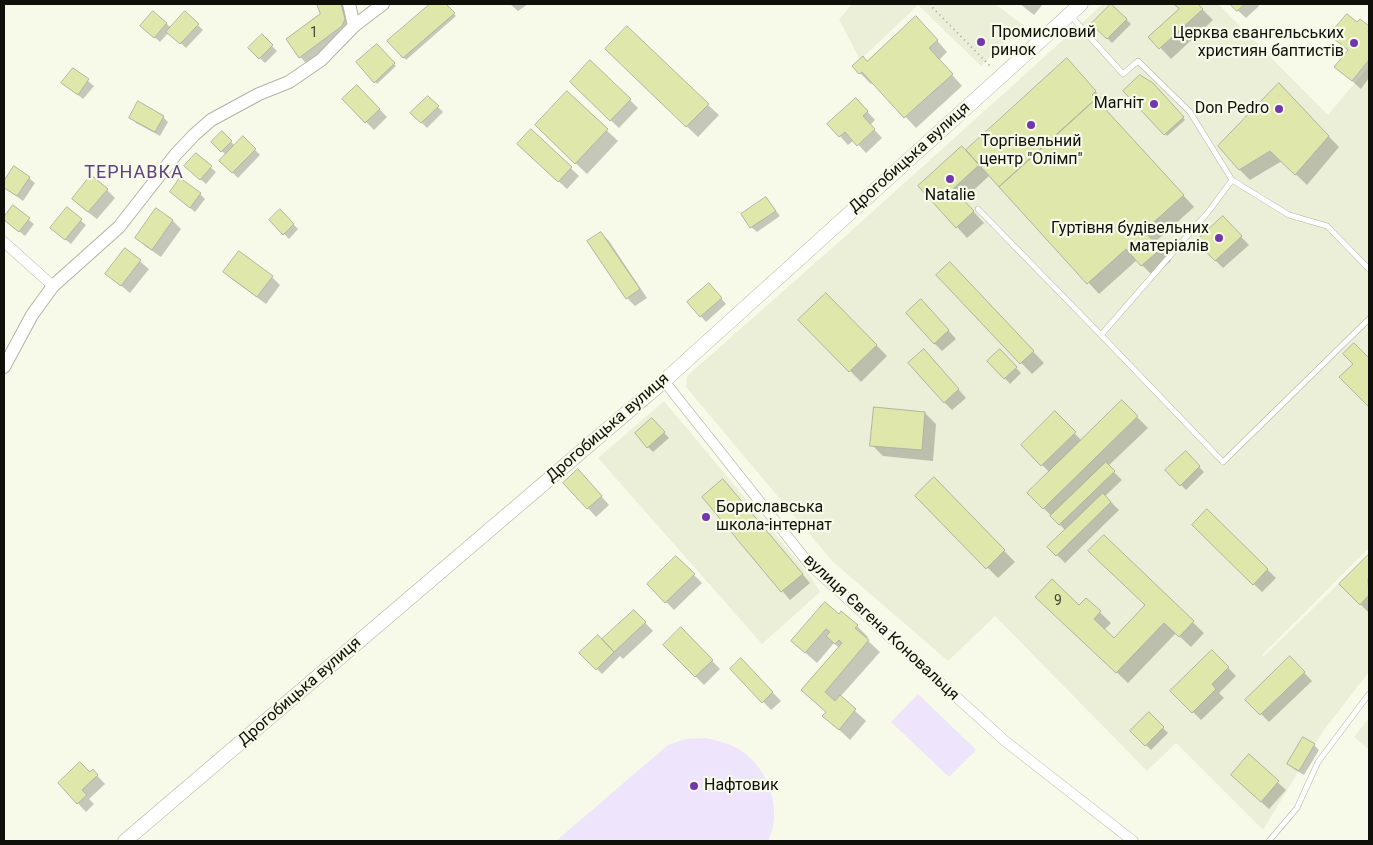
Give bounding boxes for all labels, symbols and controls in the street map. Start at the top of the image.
place label: Промисловий ринок [991,23,1096,61]
place label: Церква євангельських християн баптистів [1173,24,1344,62]
house number: 1 [310,25,318,41]
marker: Промисловий ринок [975,36,987,48]
marker: Церква євангельських християн баптистів [1348,37,1360,49]
place label: Магніт [1094,94,1144,114]
marker: Магніт [1148,98,1160,110]
street label: Дрогобицька вулиця [845,99,975,217]
place label: Don Pedro [1195,99,1269,119]
marker: Don Pedro [1273,103,1285,115]
marker: Торгівельний центр "Олімп" [1025,119,1037,131]
place label: Торгівельний центр "Олімп" [979,132,1083,170]
district label: ТЕРНАВКА [83,162,185,184]
marker: Natalie [944,173,956,185]
place label: Natalie [925,186,975,206]
place label: Гуртівня будівельних матеріалів [1051,219,1209,257]
marker: Гуртівня будівельних матеріалів [1213,232,1225,244]
street label: Дрогобицька вулиця [543,369,673,487]
place label: Бориславська школа-інтернат [716,498,832,536]
marker: Бориславська школа-інтернат [700,511,712,523]
street label: вулиця Євгена Коновальця [799,551,963,705]
house number: 9 [1054,593,1062,609]
street label: Дрогобицька вулиця [235,633,365,751]
place label: Нафтовик [704,776,779,796]
marker: Нафтовик [688,780,700,792]

